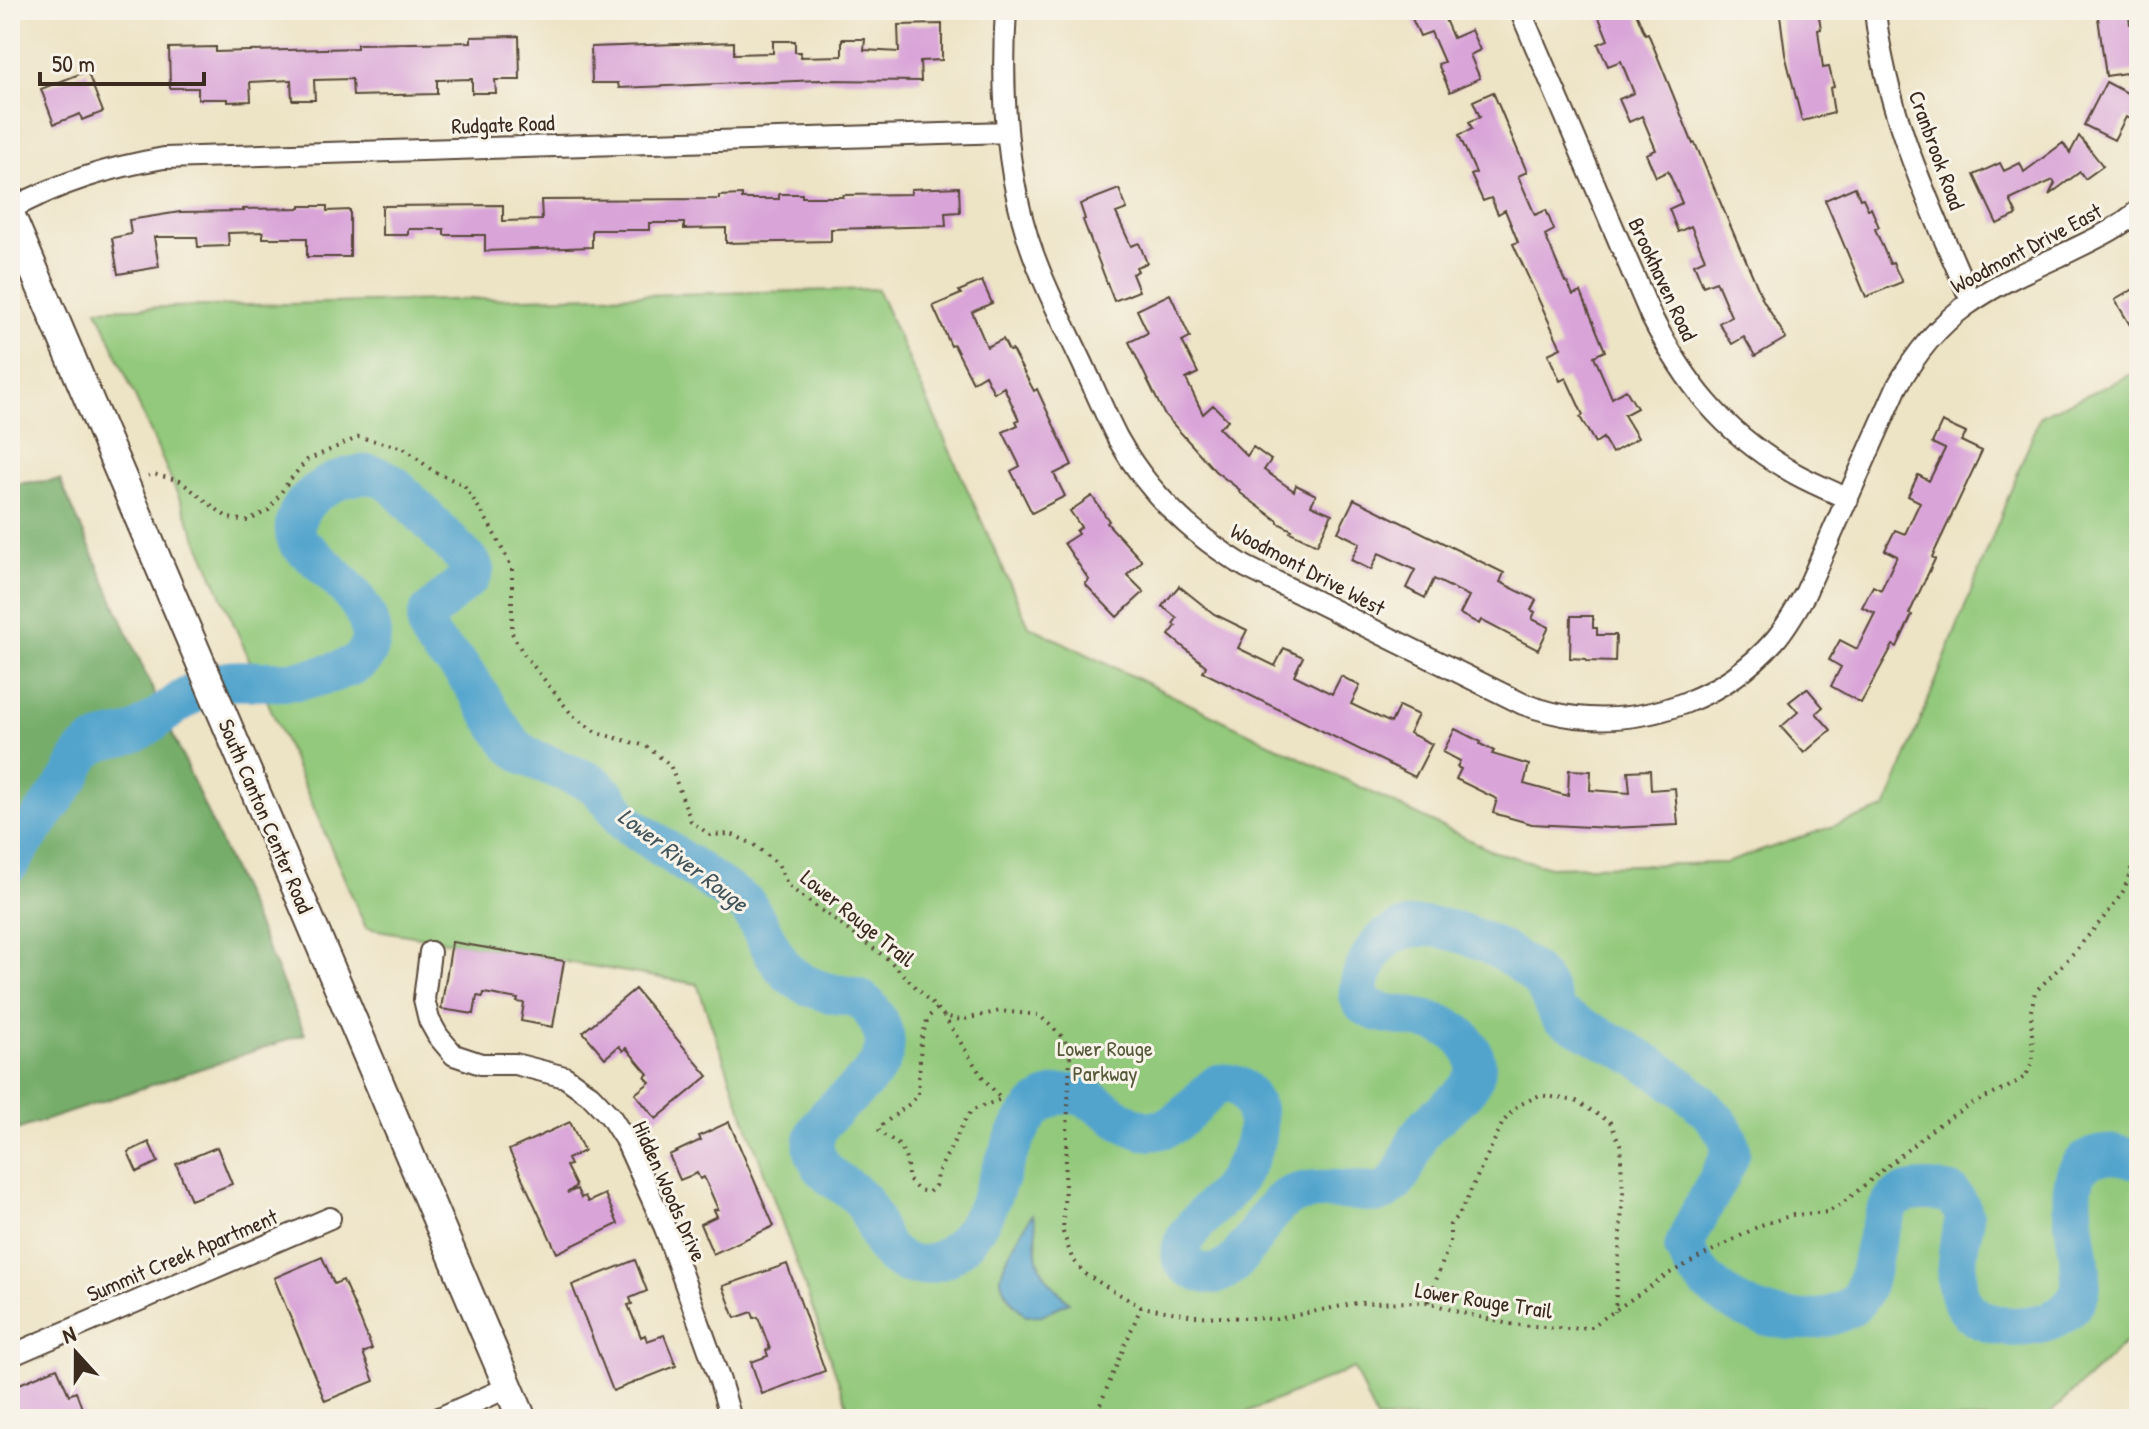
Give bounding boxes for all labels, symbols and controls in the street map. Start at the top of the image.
scale bar [40,36,204,86]
text: 50 m [52,47,95,79]
street label: Cranbrook Road [1902,86,1973,214]
street label: Rudgate Road [451,107,556,141]
street label: Woodmont Drive East [1945,195,2107,300]
street label: Brookhaven Road [1621,212,1705,346]
street label: Woodmont Drive West [1225,516,1391,623]
street label: South Canton Center Road [211,714,321,918]
water label: Lower River Rouge [612,800,756,920]
street label: Lower Rouge Trail [795,863,922,973]
park label: Lower Rouge Parkway [1057,1033,1153,1088]
street label: Hidden Woods Drive [626,1116,714,1266]
street label: Summit Creek Apartment [82,1201,282,1309]
street label: Lower Rouge Trail [1413,1274,1555,1326]
north arrow [36,1313,116,1393]
text: N [58,1318,80,1350]

